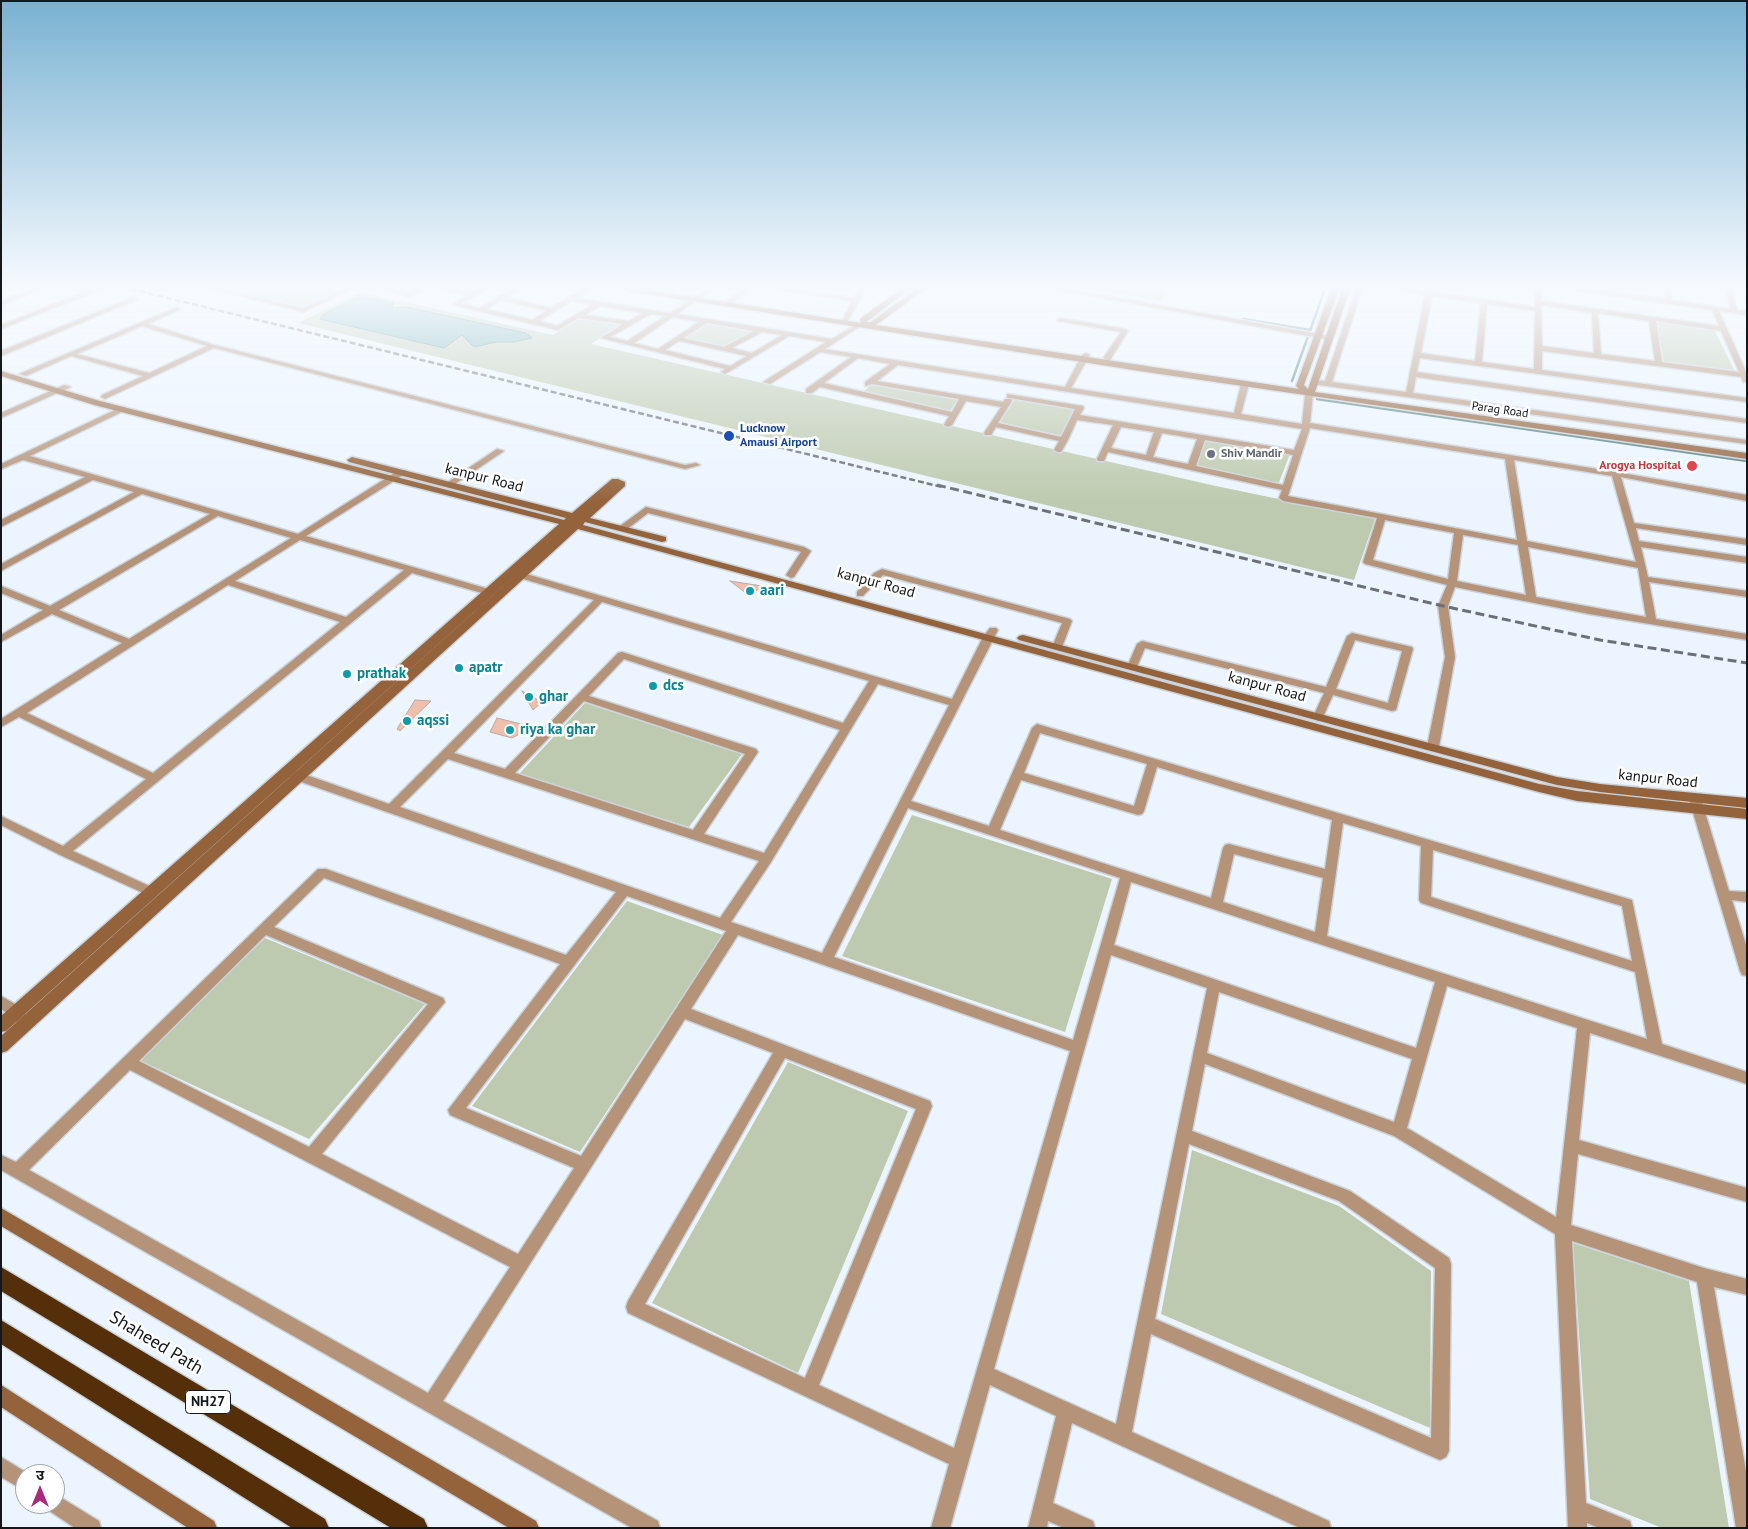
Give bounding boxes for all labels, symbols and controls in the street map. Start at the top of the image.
street label: Parag Road [1471,399,1529,421]
place label: Lucknow Amausi Airport [740,422,817,450]
marker: Lucknow Amausi Airport [722,429,736,443]
place label: Shiv Mandir [1221,447,1282,461]
marker: Shiv Mandir [1205,448,1217,460]
place label: Arogya Hospital [1599,459,1681,473]
marker: Arogya Hospital [1685,459,1699,473]
street label: kanpur Road [443,460,525,496]
street label: kanpur Road [835,564,917,602]
place label: aari [760,582,784,600]
marker: aari [744,585,756,597]
place label: apatr [469,659,502,677]
marker: apatr [453,662,465,674]
place label: prathak [357,665,406,683]
marker: prathak [341,668,353,680]
street label: kanpur Road [1226,668,1308,706]
place label: dcs [663,677,684,695]
marker: dcs [647,680,659,692]
place label: ghar [539,688,568,706]
marker: ghar [523,691,535,703]
place label: aqssi [417,712,449,730]
marker: aqssi [401,715,413,727]
place label: riya ka ghar [520,721,595,739]
marker: riya ka ghar [504,724,516,736]
street label: kanpur Road [1617,766,1699,792]
street label: Shaheed Path [105,1307,207,1379]
road number: NH27 [186,1390,230,1414]
north arrow [15,1464,65,1514]
text: उ [36,1466,44,1484]

